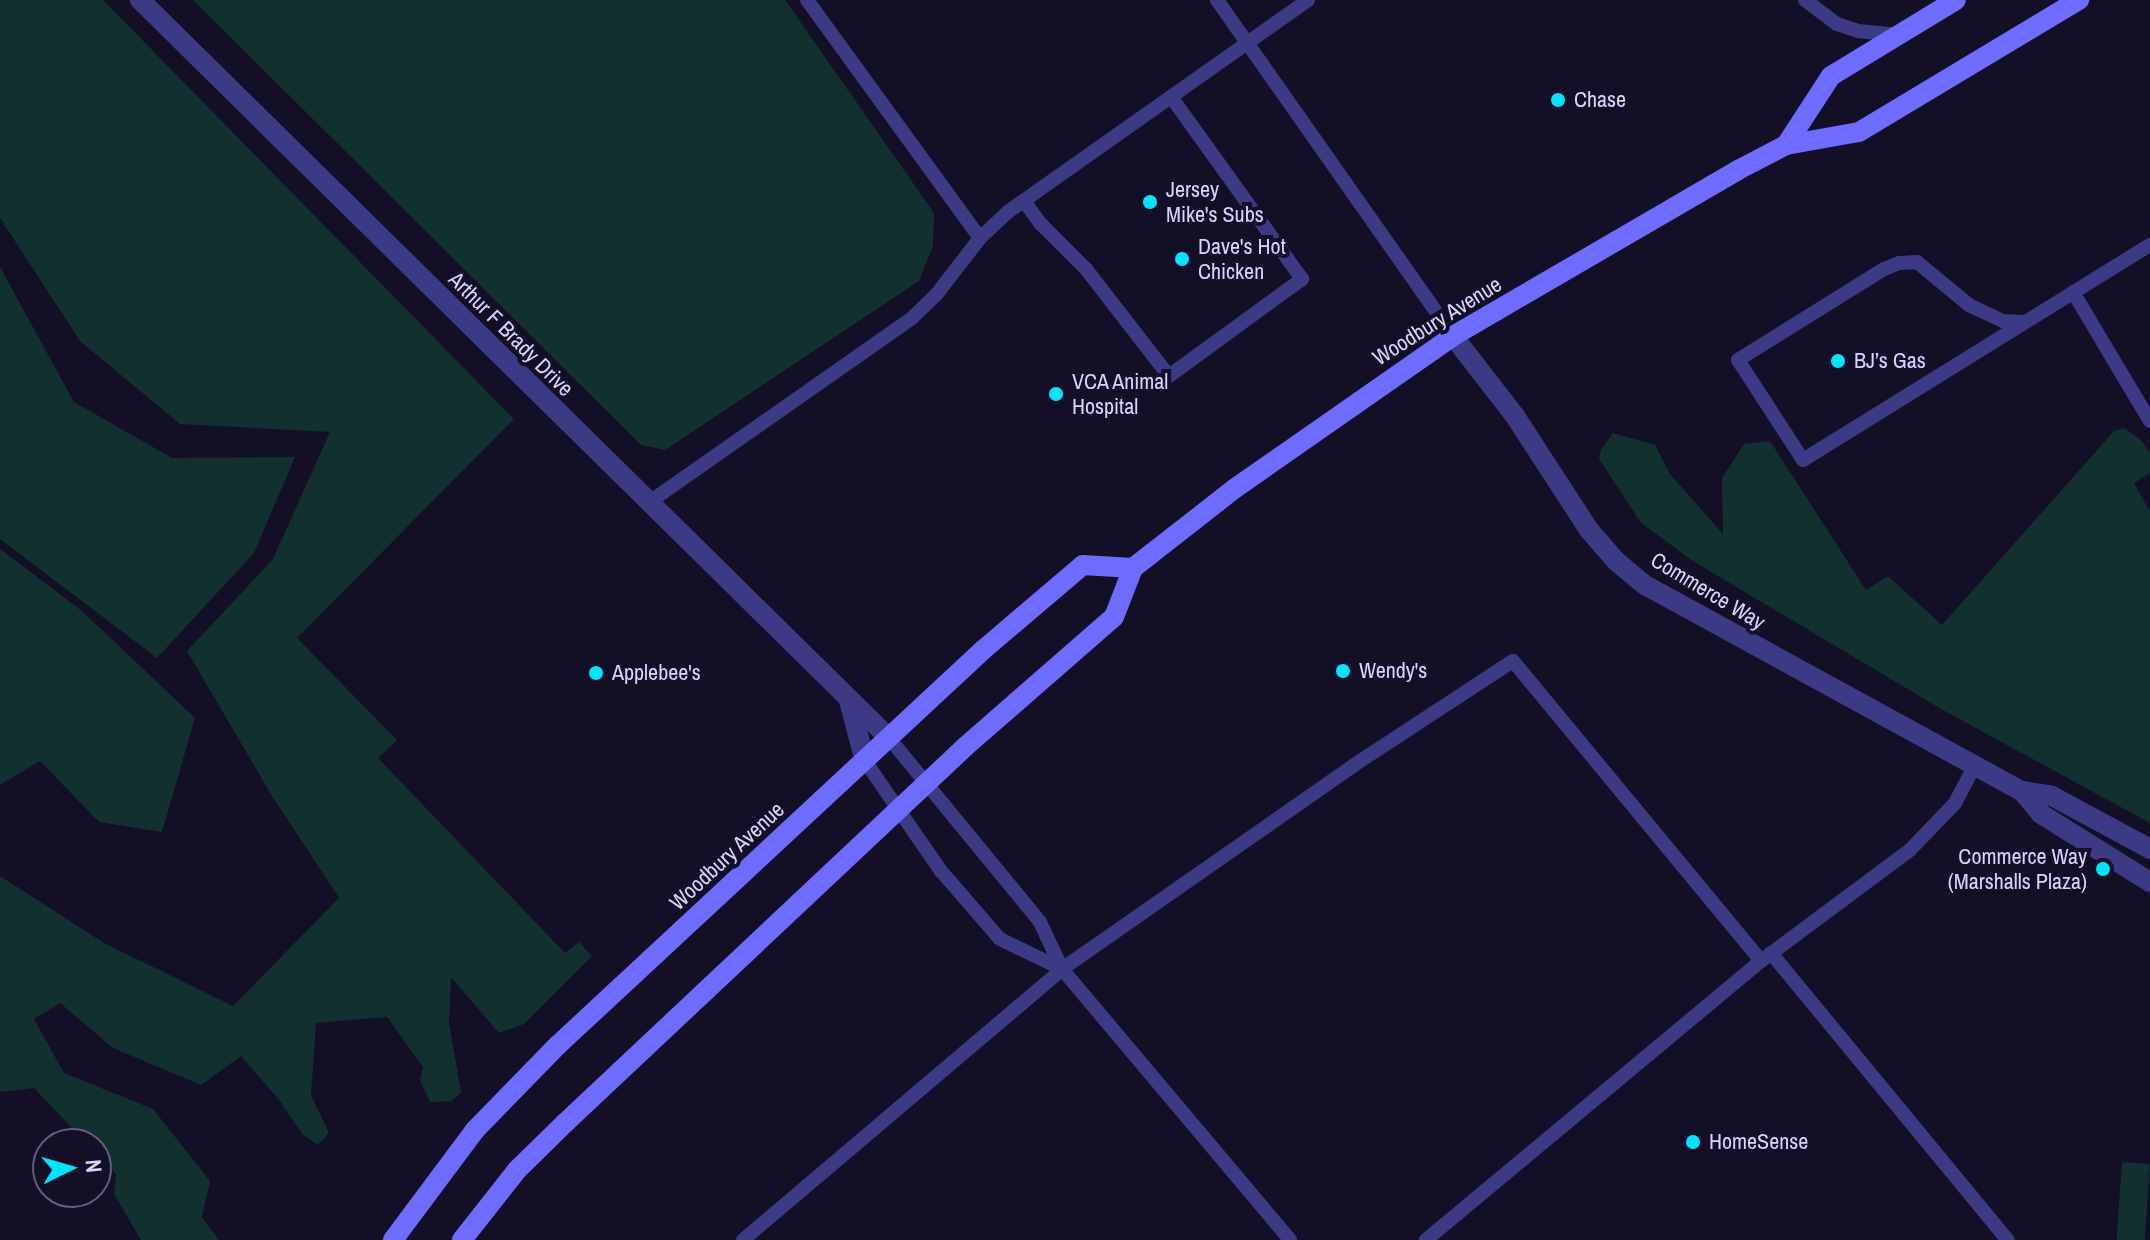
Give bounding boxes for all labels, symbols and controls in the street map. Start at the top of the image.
place label: Chase [1574,87,1626,113]
marker: Chase [1549,91,1567,109]
place label: Jersey Mike's Subs [1166,176,1264,228]
marker: Jersey Mike's Subs [1141,193,1159,211]
place label: Dave's Hot Chicken [1198,233,1286,284]
marker: Dave's Hot Chicken [1173,250,1191,268]
street label: Arthur F Brady Drive [443,266,579,402]
street label: Woodbury Avenue [1367,271,1507,371]
place label: BJ’s Gas [1854,348,1926,374]
marker: BJ’s Gas [1829,352,1847,370]
place label: VCA Animal Hospital [1072,368,1170,420]
marker: VCA Animal Hospital [1047,385,1065,403]
street label: Commerce Way [1646,547,1770,635]
place label: Wendy's [1359,658,1427,684]
place label: Applebee's [612,660,701,686]
marker: Wendy's [1334,662,1352,680]
marker: Applebee's [587,664,605,682]
street label: Woodbury Avenue [664,796,790,916]
place label: Commerce Way (Marshalls Plaza) [1948,843,2087,894]
marker: Commerce Way (Marshalls Plaza) [2094,860,2112,878]
north arrow [32,1128,112,1208]
place label: HomeSense [1709,1129,1808,1155]
marker: HomeSense [1684,1133,1702,1151]
text: N [78,1158,109,1174]

